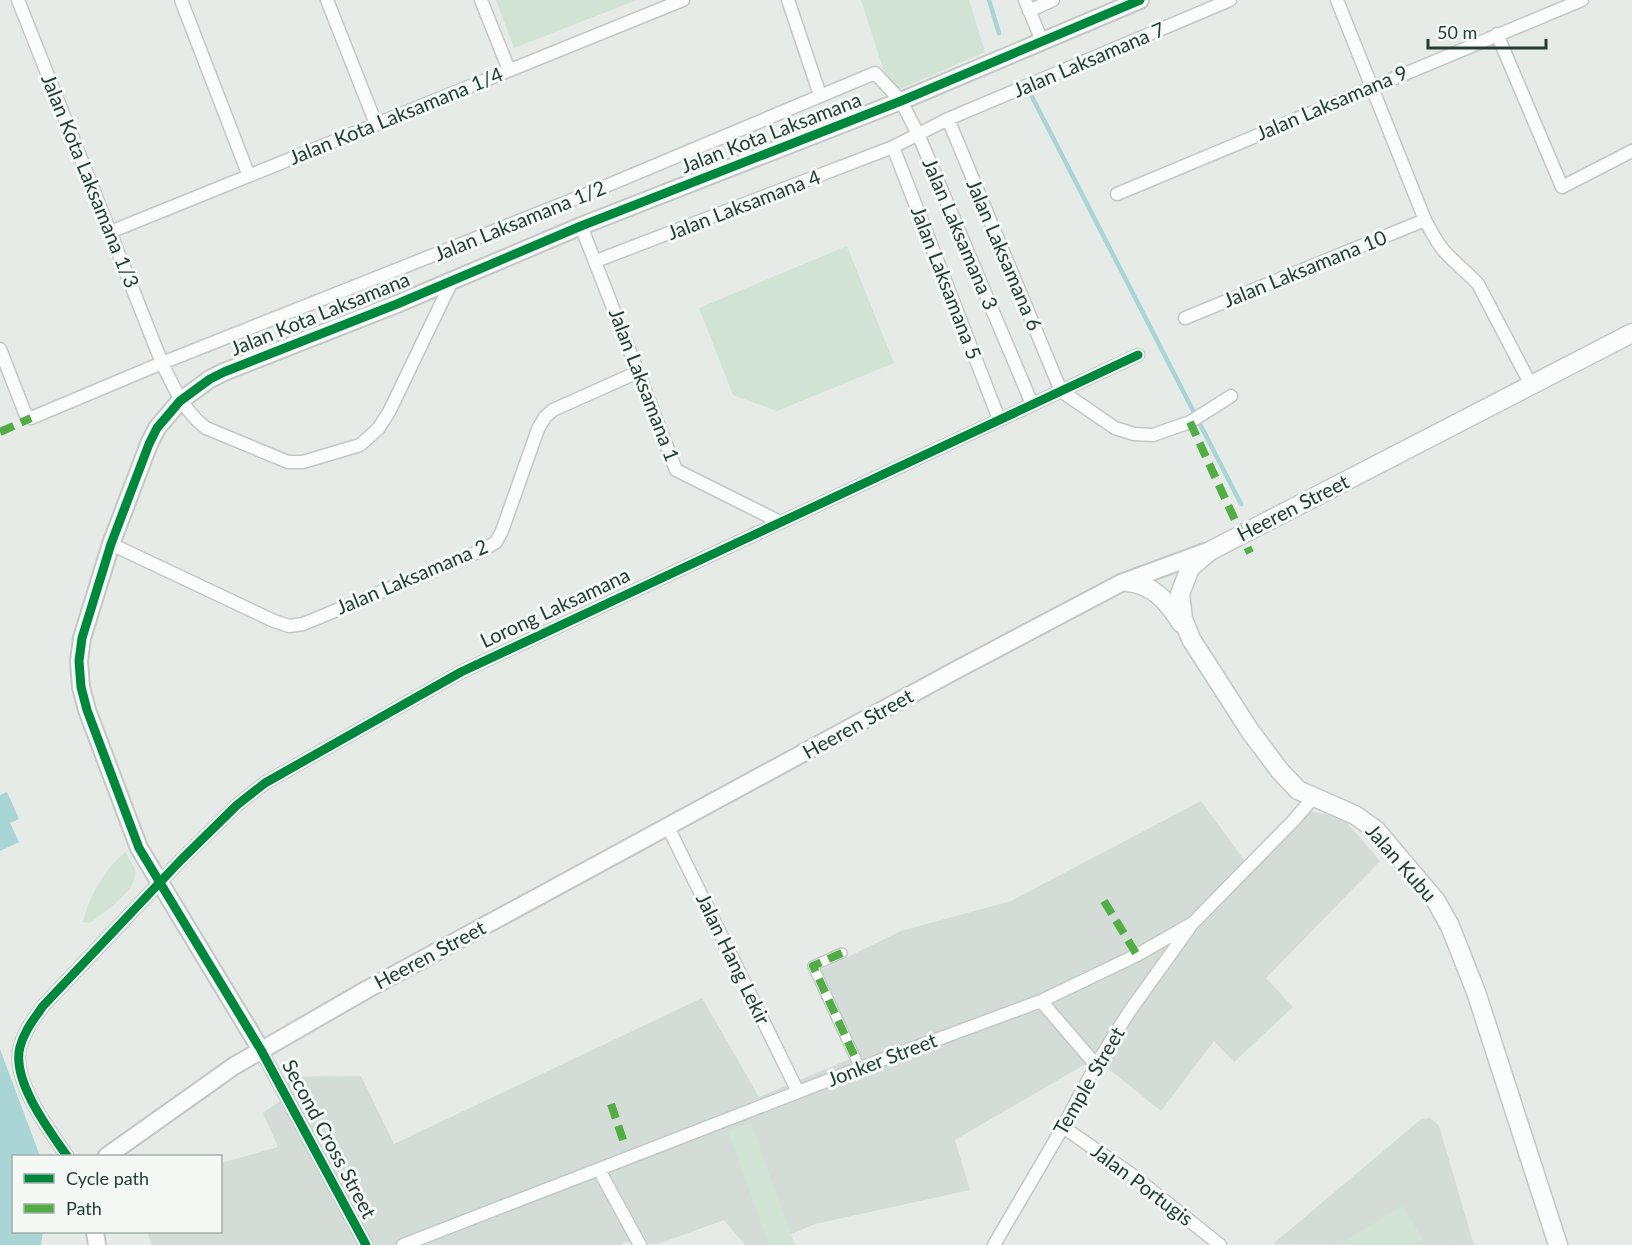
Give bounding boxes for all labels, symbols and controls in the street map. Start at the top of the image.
scale bar [1428,12,1546,50]
street label: Jalan Laksamana 7 [1009,16,1168,102]
text: 50 m [1437,21,1477,43]
street label: Jalan Laksamana 9 [1252,59,1411,145]
street label: Jalan Kota Laksamana 1/4 [285,61,506,169]
street label: Jalan Kota Laksamana 1/3 [37,70,145,291]
street label: Jalan Kota Laksamana [677,87,864,178]
street label: Jalan Laksamana 3 [918,154,1004,313]
street label: Jalan Laksamana 4 [664,164,824,244]
street label: Jalan Laksamana 1/2 [430,175,609,265]
street label: Jalan Laksamana 6 [962,175,1048,334]
street label: Jalan Laksamana 5 [907,203,987,363]
street label: Jalan Laksamana 10 [1220,224,1390,312]
street label: Jalan Kota Laksamana [226,266,413,360]
street label: Jalan Laksamana 1 [605,305,685,465]
street label: Heeren Street [1233,469,1353,546]
street label: Jalan Laksamana 2 [332,533,491,619]
street label: Lorong Laksamana [476,562,633,652]
street label: Heeren Street [798,683,917,763]
street label: Jalan Kubu [1361,819,1442,906]
street label: Jalan Hang Lekir [692,889,776,1029]
street label: Heeren Street [370,915,489,993]
street label: Temple Street [1048,1022,1129,1139]
street label: Jonker Street [823,1027,940,1091]
street label: Second Cross Street [278,1055,382,1222]
street label: Jalan Portugis [1087,1138,1198,1230]
legend [12,1155,222,1233]
text: Cycle path [66,1167,149,1189]
text: Path [66,1197,102,1219]

